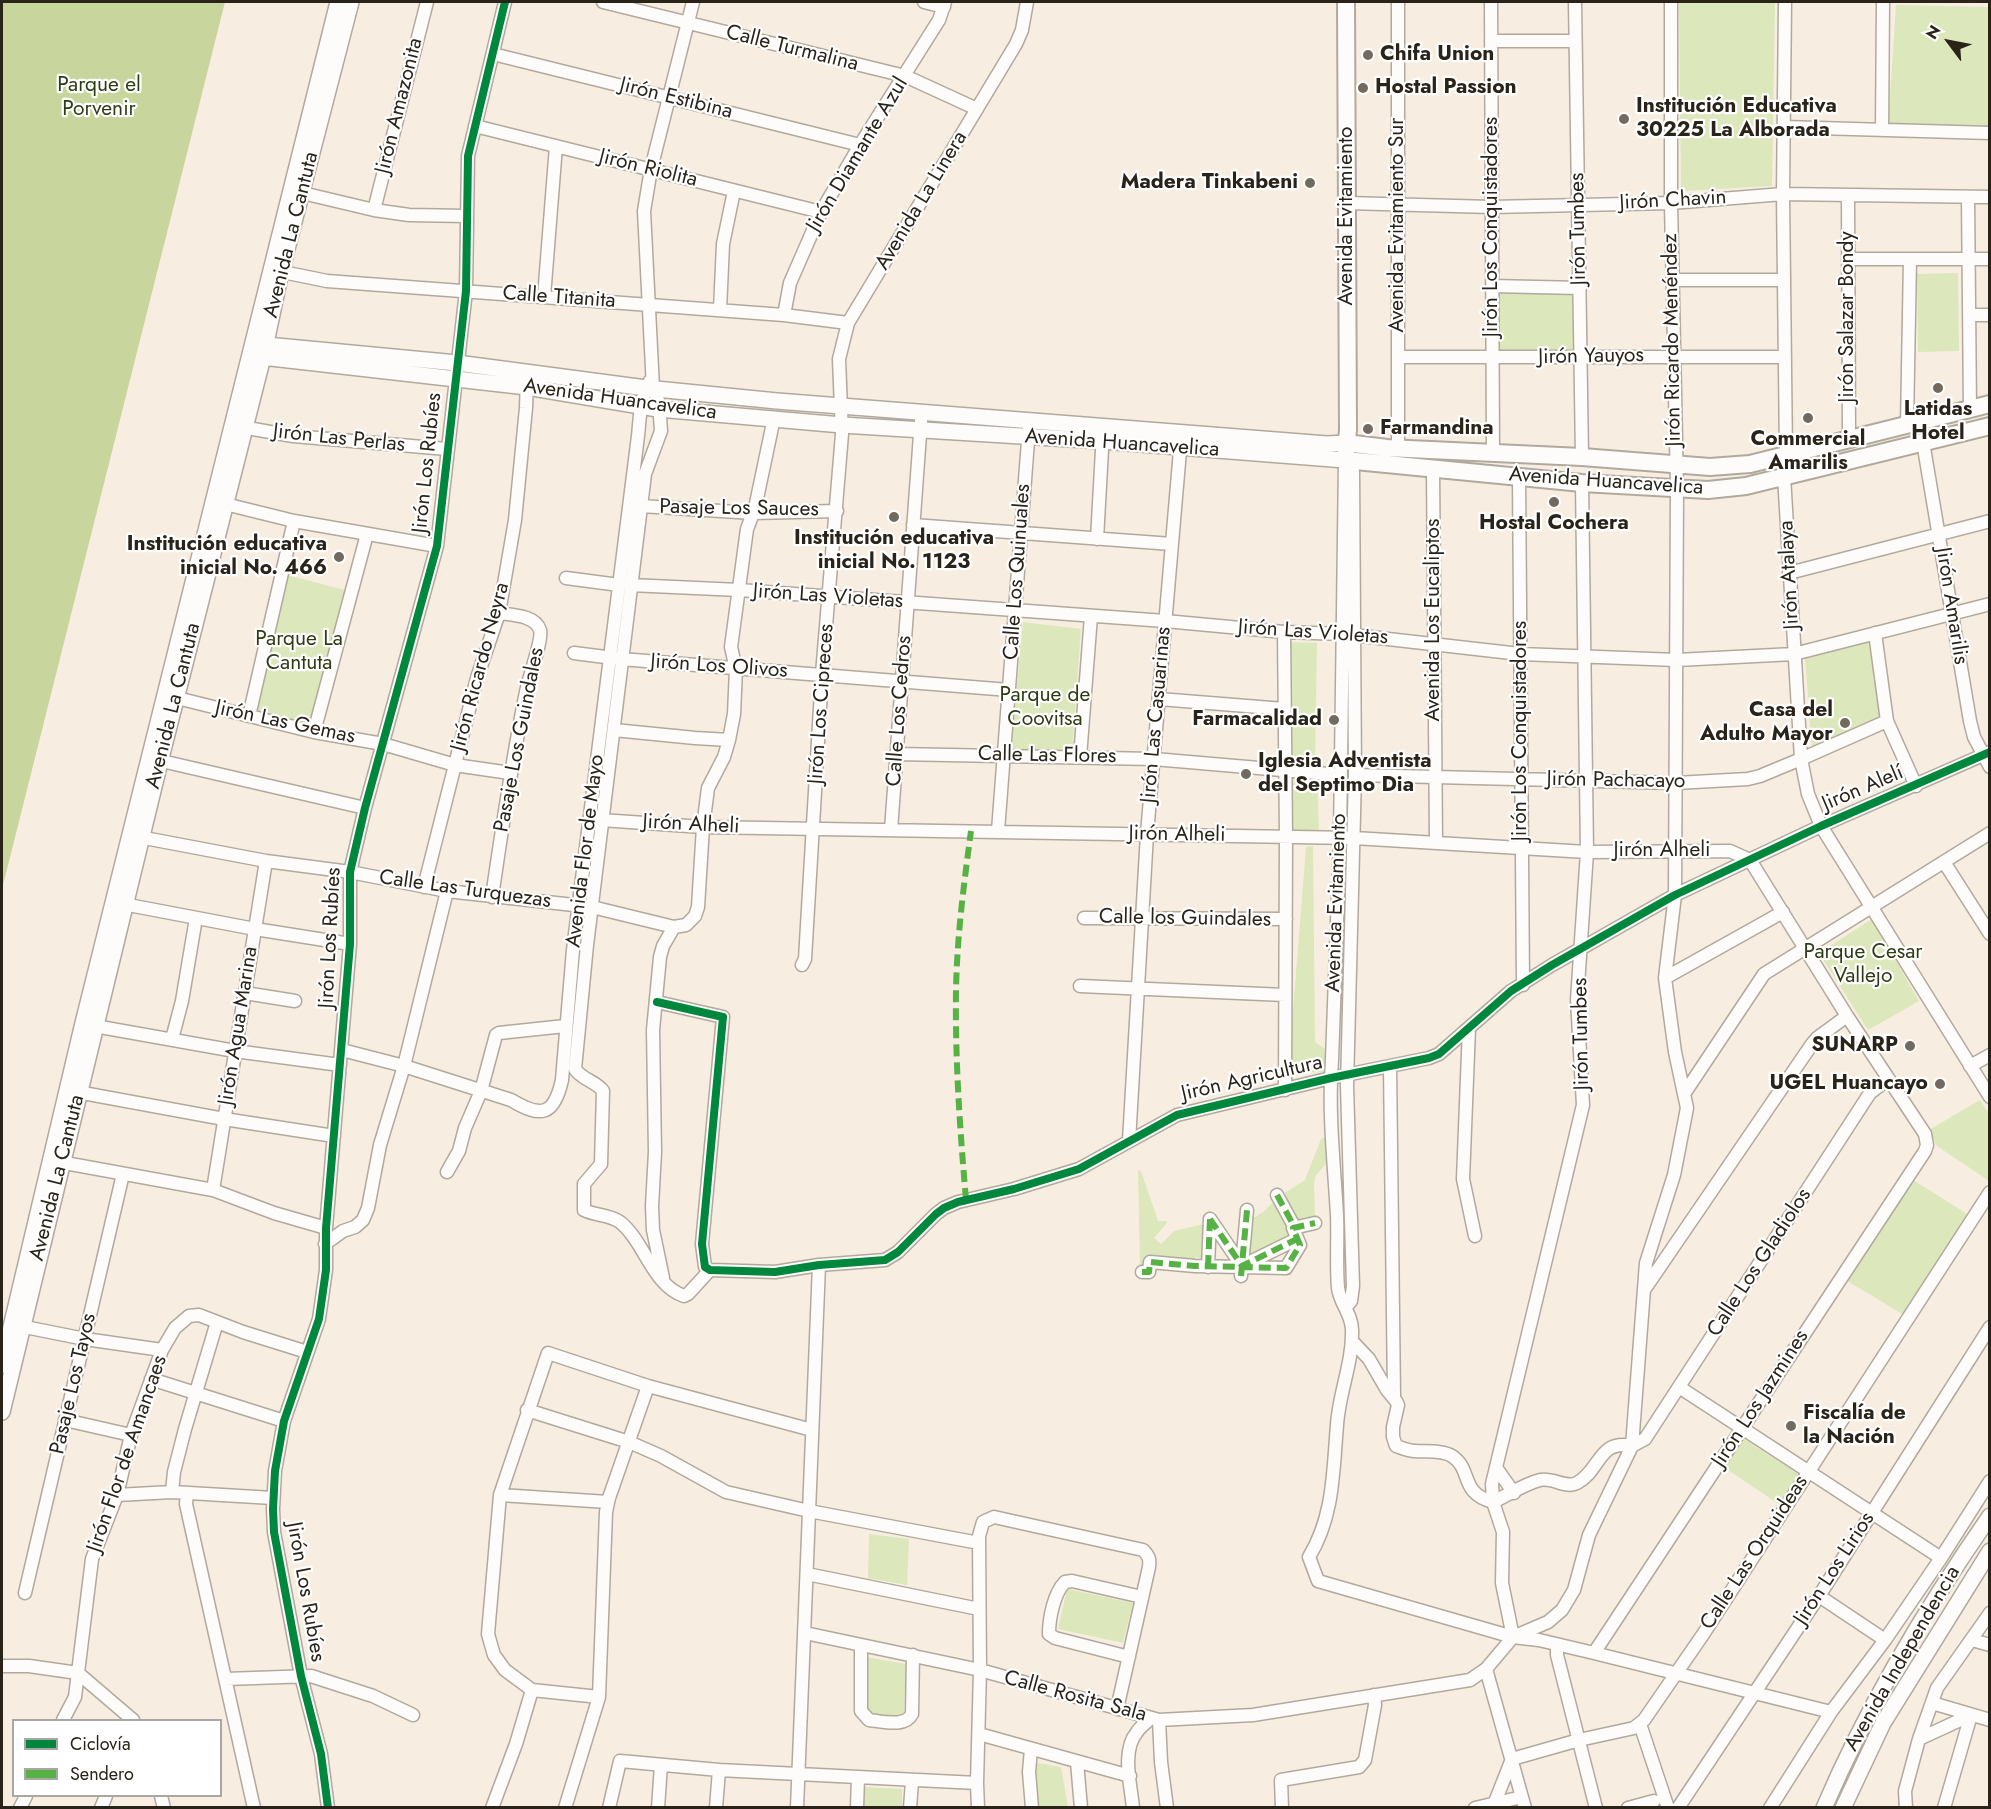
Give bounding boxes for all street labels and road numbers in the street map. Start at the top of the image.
street label: Calle Turmalina [723,20,861,78]
street label: Jirón Amazonita [371,36,429,176]
street label: Jirón Estibina [617,73,735,125]
street label: Jirón Diamante Azul [802,73,914,237]
street label: Avenida Evitamiento Sur [1385,117,1411,333]
street label: Jirón Los Conquistadores [1479,117,1505,337]
street label: Avenida La Linera [871,127,973,275]
street label: Avenida Evitamiento [1334,127,1360,305]
street label: Jirón Riolita [596,145,700,193]
street label: Avenida La Cantuta [259,149,325,321]
street label: Jirón Tumbes [1565,172,1593,286]
street label: Jirón Chavin [1619,186,1727,216]
street label: Jirón Salazar Bondy [1835,231,1861,403]
street label: Jirón Ricardo Menéndez [1659,233,1687,447]
street label: Calle Titanita [502,281,616,315]
street label: Jirón Yauyos [1538,343,1644,371]
street label: Avenida Huancavelica [522,374,718,426]
street label: Jirón Los Rubíes [408,391,448,535]
street label: Jirón Las Perlas [272,420,406,458]
street label: Avenida Huancavelica [1024,425,1220,463]
street label: Avenida Huancavelica [1508,463,1704,501]
street label: Calle Los Quinuales [999,483,1037,661]
street label: Pasaje Los Sauces [659,495,819,523]
street label: Avenida Los Eucaliptos [1421,518,1447,722]
street label: Jirón Atalaya [1775,520,1805,630]
street label: Jirón Amarilis [1929,546,1973,666]
street label: Jirón Las Violetas [752,579,904,615]
street label: Jirón Ricardo Neyra [446,580,516,754]
street label: Jirón Las Violetas [1237,615,1389,651]
street label: Avenida La Cantuta [141,620,207,792]
street label: Jirón Los Conquistadores [1508,621,1534,841]
street label: Jirón Los Cipreces [804,623,840,785]
street label: Jirón Las Casuarinas [1137,626,1177,804]
street label: Calle Los Cedros [882,635,918,787]
street label: Pasaje Los Guindales [490,646,550,834]
street label: Jirón Los Olivos [649,650,789,684]
street label: Jirón Las Gemas [213,696,357,750]
street label: Calle Las Flores [978,742,1116,770]
street label: Avenida Flor de Mayo [562,753,610,949]
street label: Jirón Alelí [1819,761,1907,817]
street label: Jirón Pachacayo [1546,767,1686,795]
street label: Jirón Alheli [642,810,740,840]
street label: Avenida Evitamiento [1321,813,1353,993]
street label: Jirón Alheli [1128,822,1226,848]
street label: Jirón Alheli [1614,838,1710,864]
street label: Calle Las Turquezas [377,865,553,915]
street label: Jirón Los Rubíes [315,867,347,1009]
street label: Calle los Guindales [1099,905,1271,933]
street label: Jirón Agua Marina [214,945,264,1107]
street label: Jirón Tumbes [1568,977,1596,1091]
street label: Jirón Agricultura [1179,1051,1325,1107]
street label: Avenida La Cantuta [25,1092,91,1264]
street label: Calle Los Gladiolos [1703,1184,1817,1342]
street label: Pasaje Los Tayos [46,1311,102,1457]
street label: Jirón Los Jazmines [1707,1326,1815,1472]
street label: Jirón Flor de Amancaes [82,1352,174,1556]
street label: Calle Las Orquideas [1696,1471,1814,1635]
street label: Jirón Los Lirios [1789,1508,1881,1630]
street label: Jirón Los Rubíes [280,1520,330,1664]
street label: Avenida Independencia [1840,1562,1966,1756]
street label: Calle Rosita Sala [1001,1666,1149,1728]

